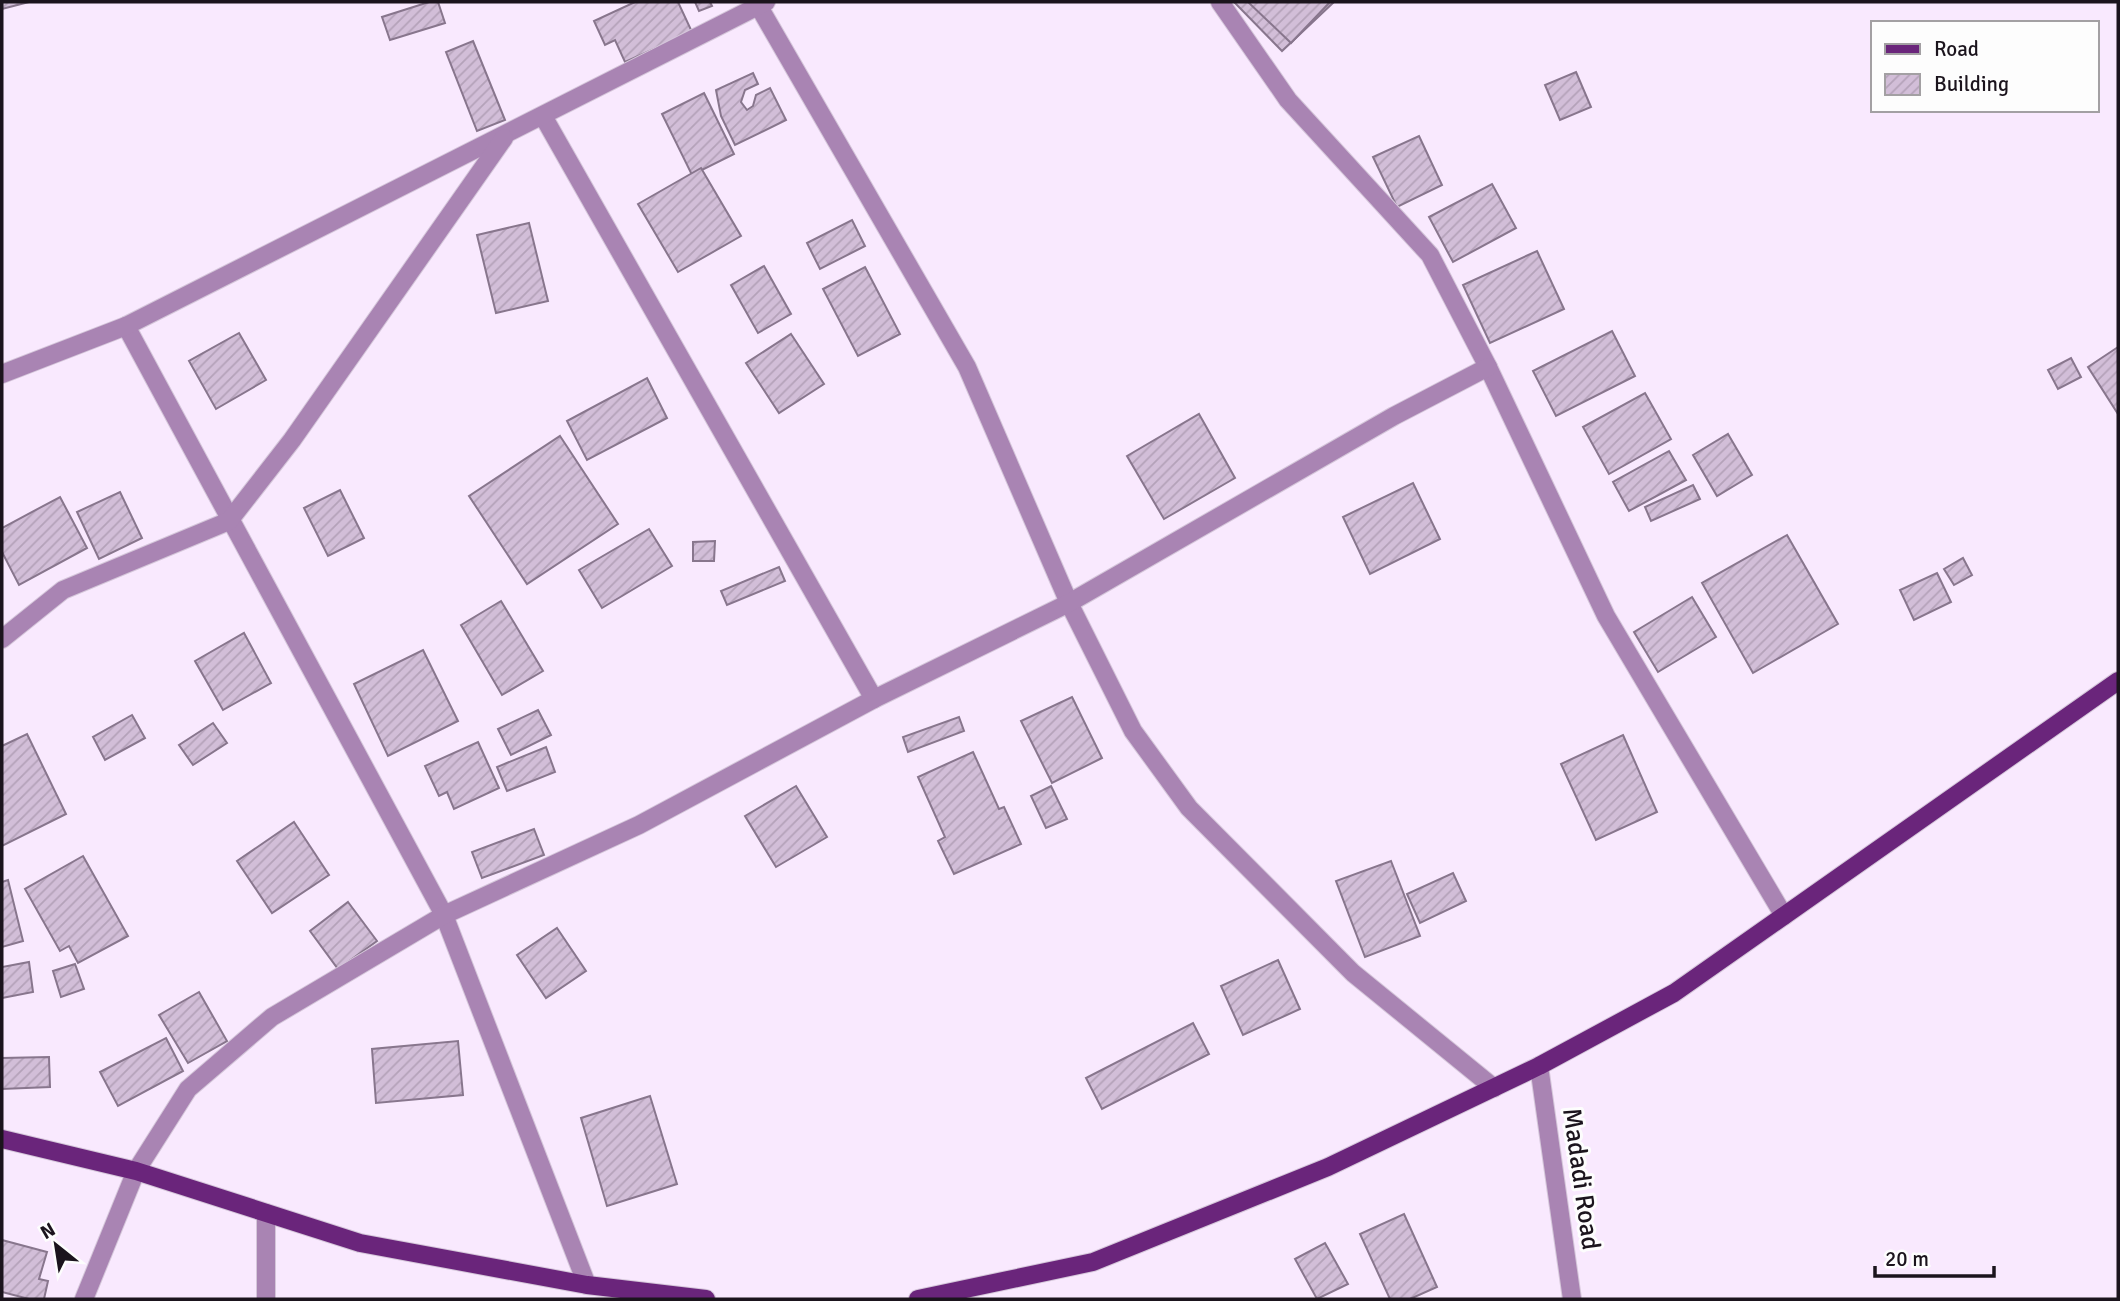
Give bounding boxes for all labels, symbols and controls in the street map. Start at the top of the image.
legend [1871,21,2099,112]
text: Road [1934,36,1979,62]
text: Building [1934,71,2009,97]
street label: Madadi Road [1555,1106,1607,1252]
north arrow [21,1210,91,1280]
text: N [36,1217,60,1245]
scale bar [1875,1234,1994,1278]
text: 20 m [1885,1246,1929,1272]

